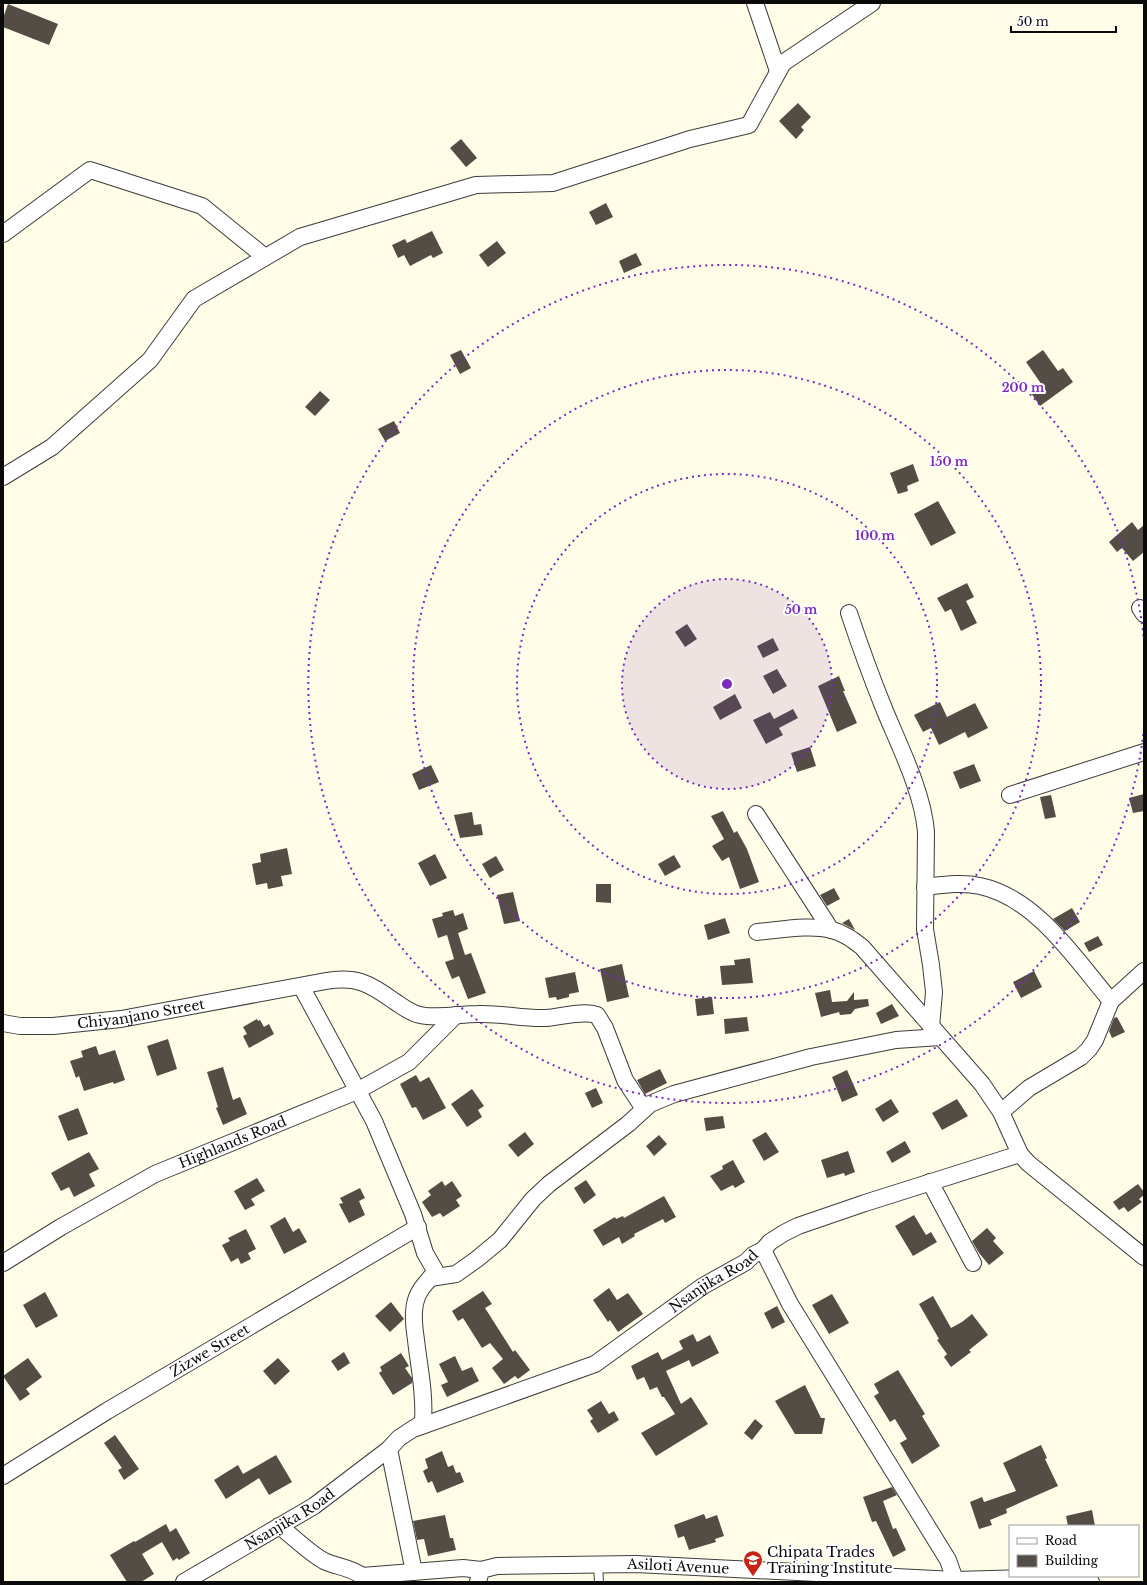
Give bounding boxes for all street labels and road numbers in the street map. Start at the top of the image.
street label: Chiyanjano Street [76,995,207,1032]
street label: Highlands Road [176,1112,290,1172]
street label: Nsanjika Road [666,1246,762,1316]
street label: Zizwe Street [167,1319,253,1381]
street label: Nsanjika Road [241,1484,339,1554]
street label: Asiloti Avenue [626,1555,730,1578]

